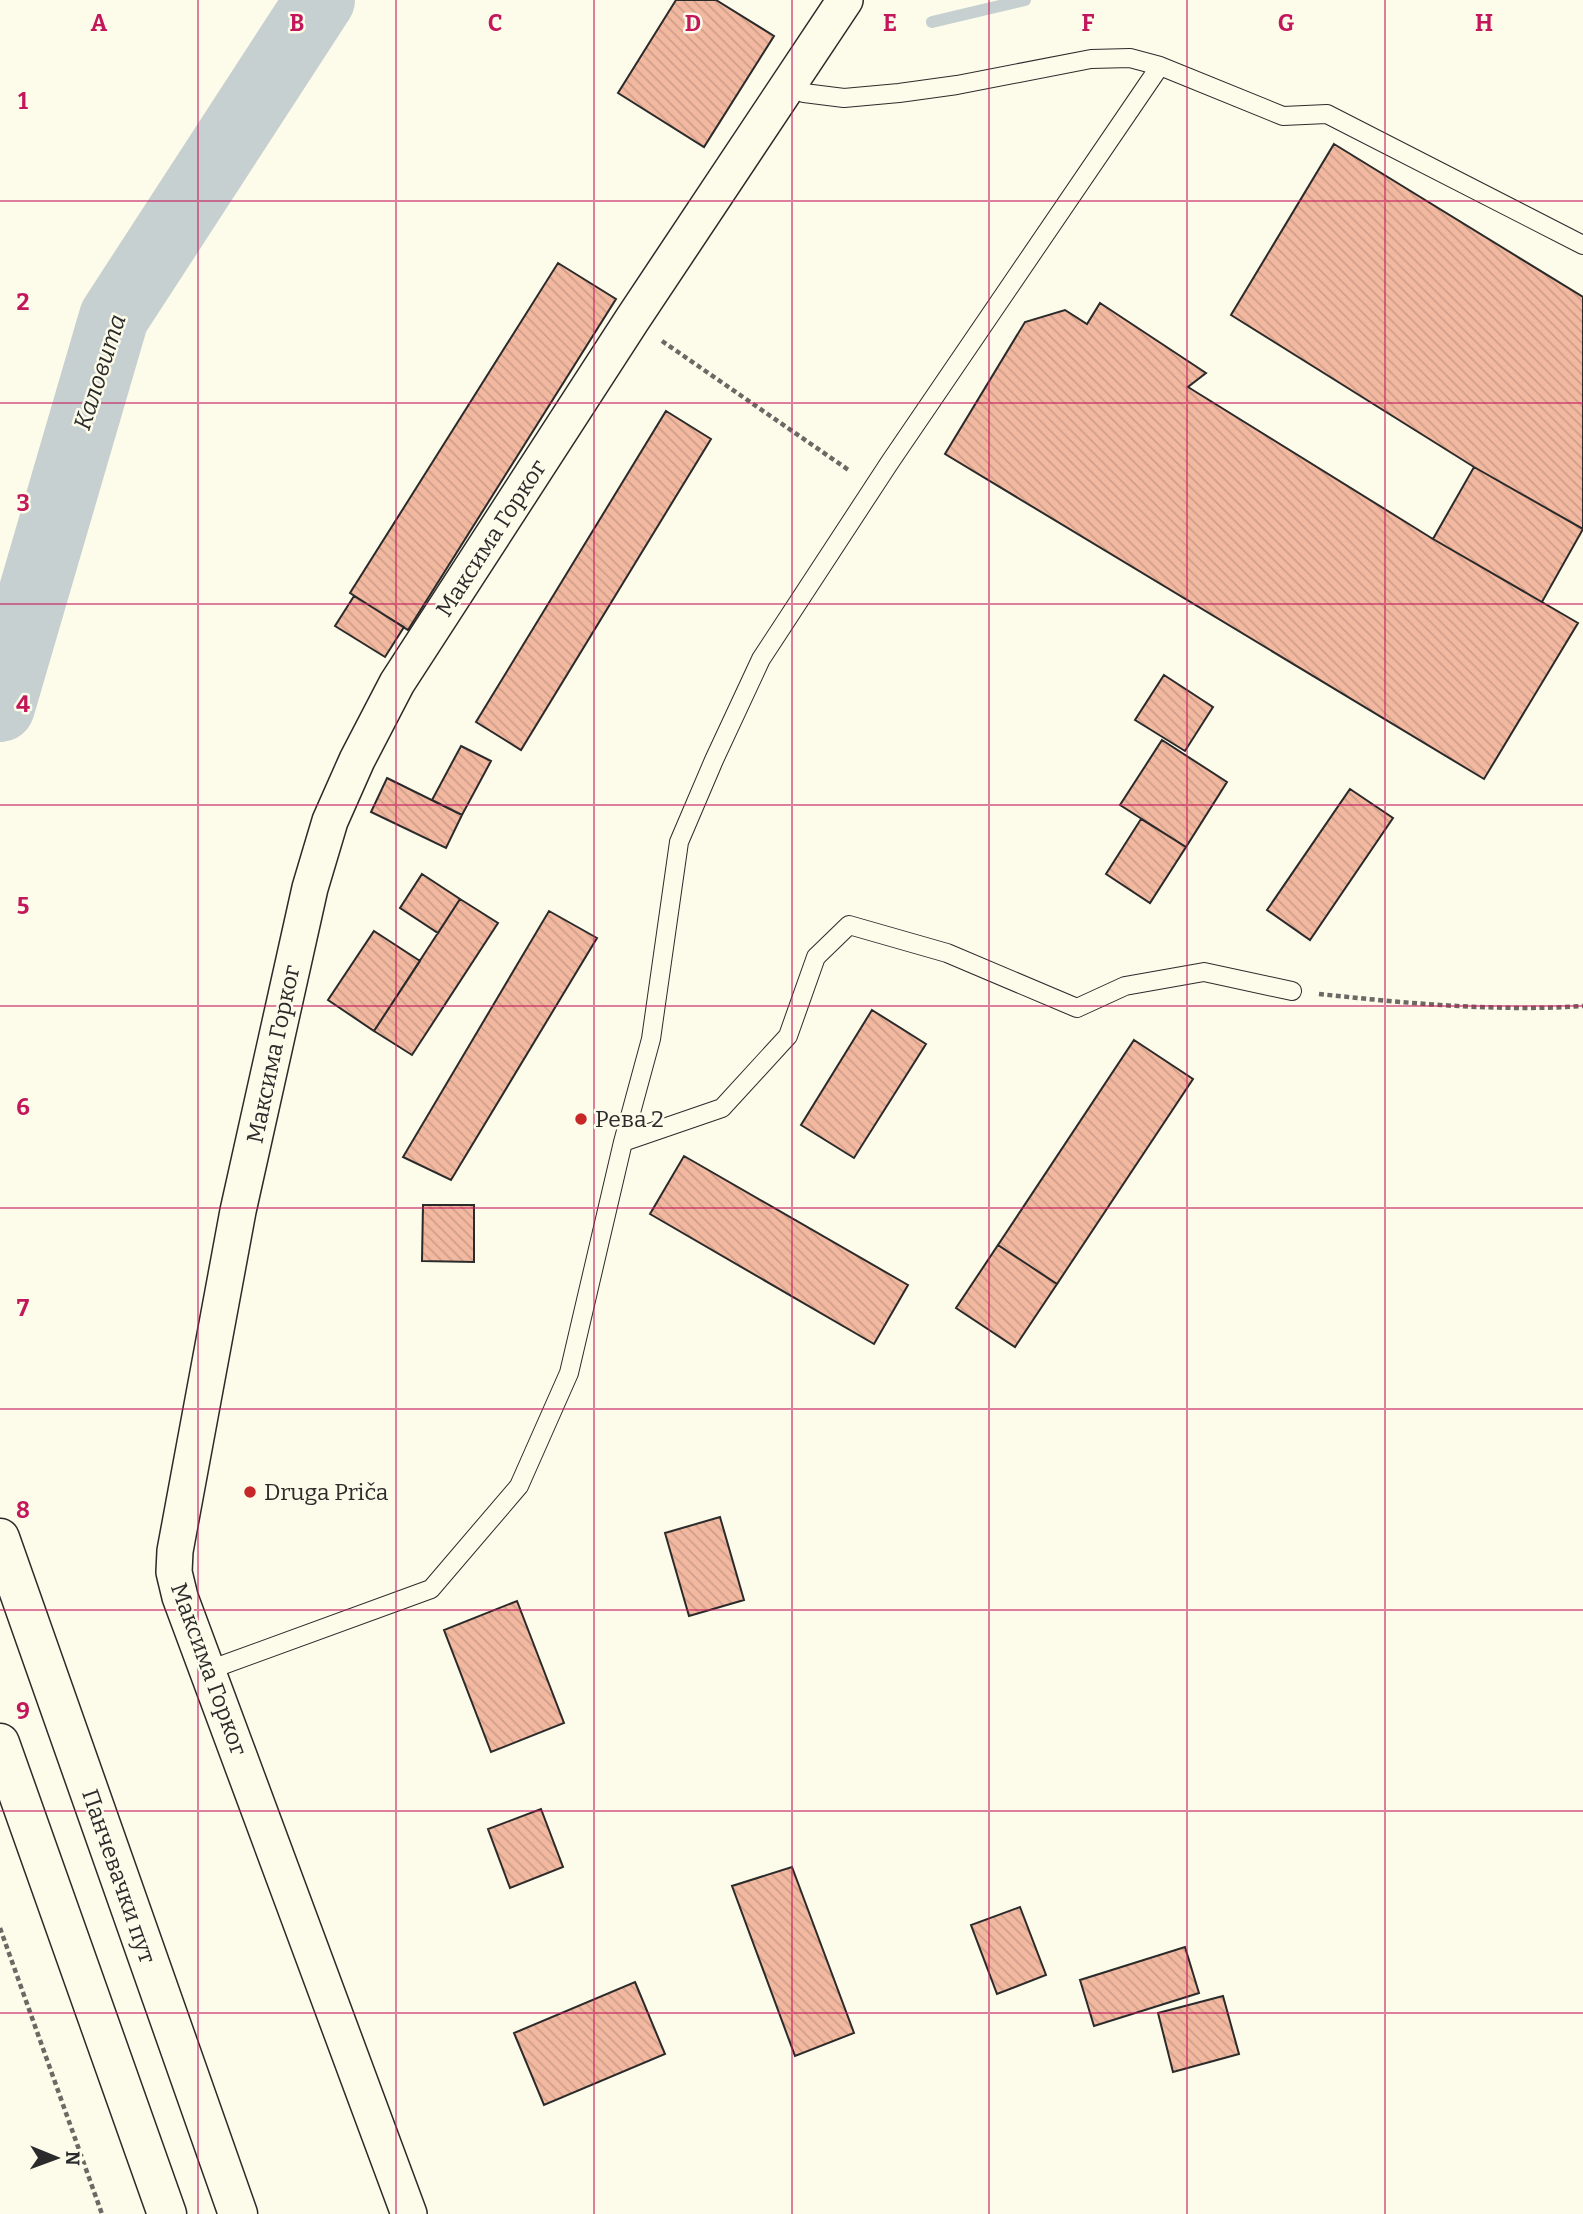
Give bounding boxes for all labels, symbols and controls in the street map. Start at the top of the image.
text: A [91,9,108,37]
text: B [290,9,304,37]
text: C [488,9,502,37]
text: D [685,9,701,37]
text: E [883,9,897,37]
text: F [1082,9,1095,37]
text: G [1278,9,1295,37]
text: H [1475,9,1493,37]
text: 1 [18,87,28,115]
text: 2 [17,288,30,316]
water label: Каловита [68,311,132,433]
street label: Максима Горког [430,454,552,622]
text: 3 [16,489,30,517]
text: 4 [16,690,30,718]
text: 5 [17,892,29,920]
street label: Максима Горког [240,962,306,1146]
text: 6 [16,1093,30,1121]
place label: Рева 2 [595,1105,664,1133]
marker: Рева 2 [573,1111,589,1127]
text: 7 [17,1294,30,1322]
place label: Druga Priča [264,1478,389,1506]
marker: Druga Priča [242,1484,258,1500]
text: 8 [16,1496,30,1524]
street label: Максима Горког [165,1579,253,1759]
text: 9 [16,1697,30,1725]
street label: Панчевачки пут [76,1785,162,1967]
north arrow [21,2123,91,2193]
text: N [61,2151,84,2166]

